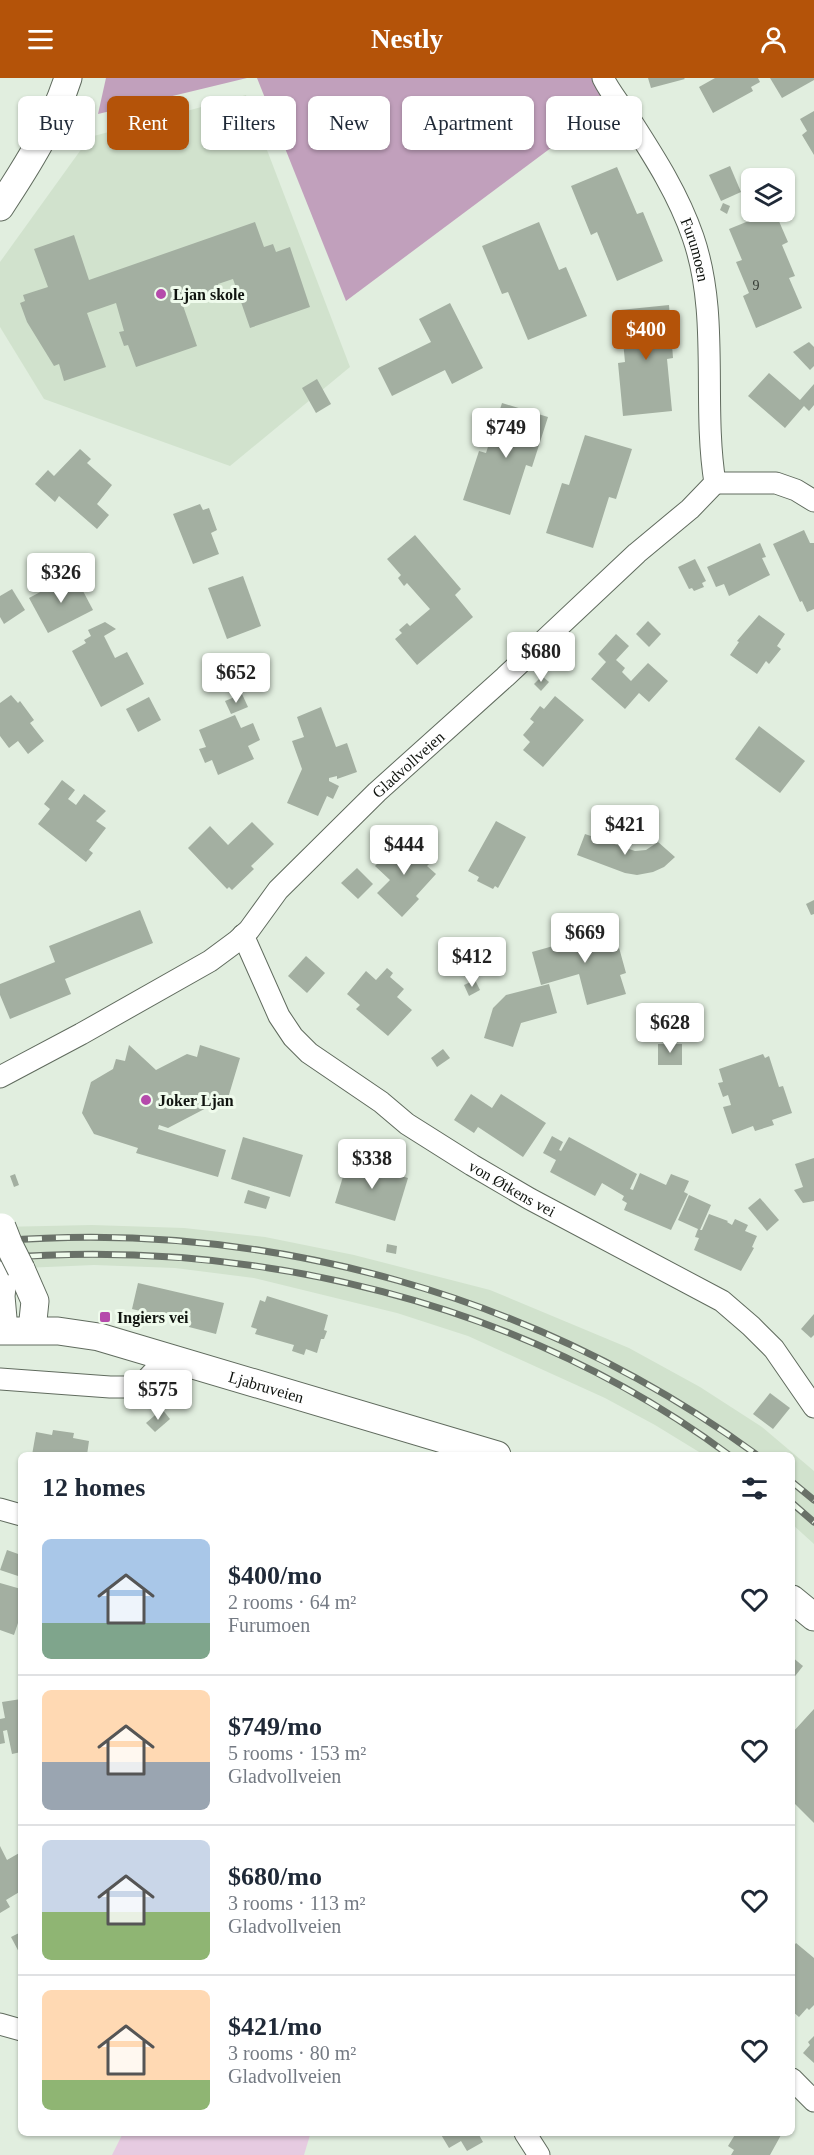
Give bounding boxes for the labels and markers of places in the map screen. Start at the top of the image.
place label: Ljan skole [173,286,245,304]
marker: Ljan skole [154,287,168,301]
pin: $400 [610,310,682,361]
pin: $749 [470,408,542,459]
pin: $326 [25,553,97,604]
pin: $680 [505,632,577,683]
pin: $652 [200,653,272,704]
pin: $421 [589,805,661,856]
pin: $444 [368,825,440,876]
pin: $669 [549,913,621,964]
pin: $412 [436,937,508,988]
pin: $628 [634,1003,706,1054]
place label: Joker Ljan [158,1092,234,1110]
marker: Joker Ljan [139,1093,153,1107]
pin: $338 [336,1139,408,1190]
place label: Ingiers vei [117,1309,189,1327]
marker: Ingiers vei [98,1310,112,1324]
pin: $575 [122,1370,194,1421]

